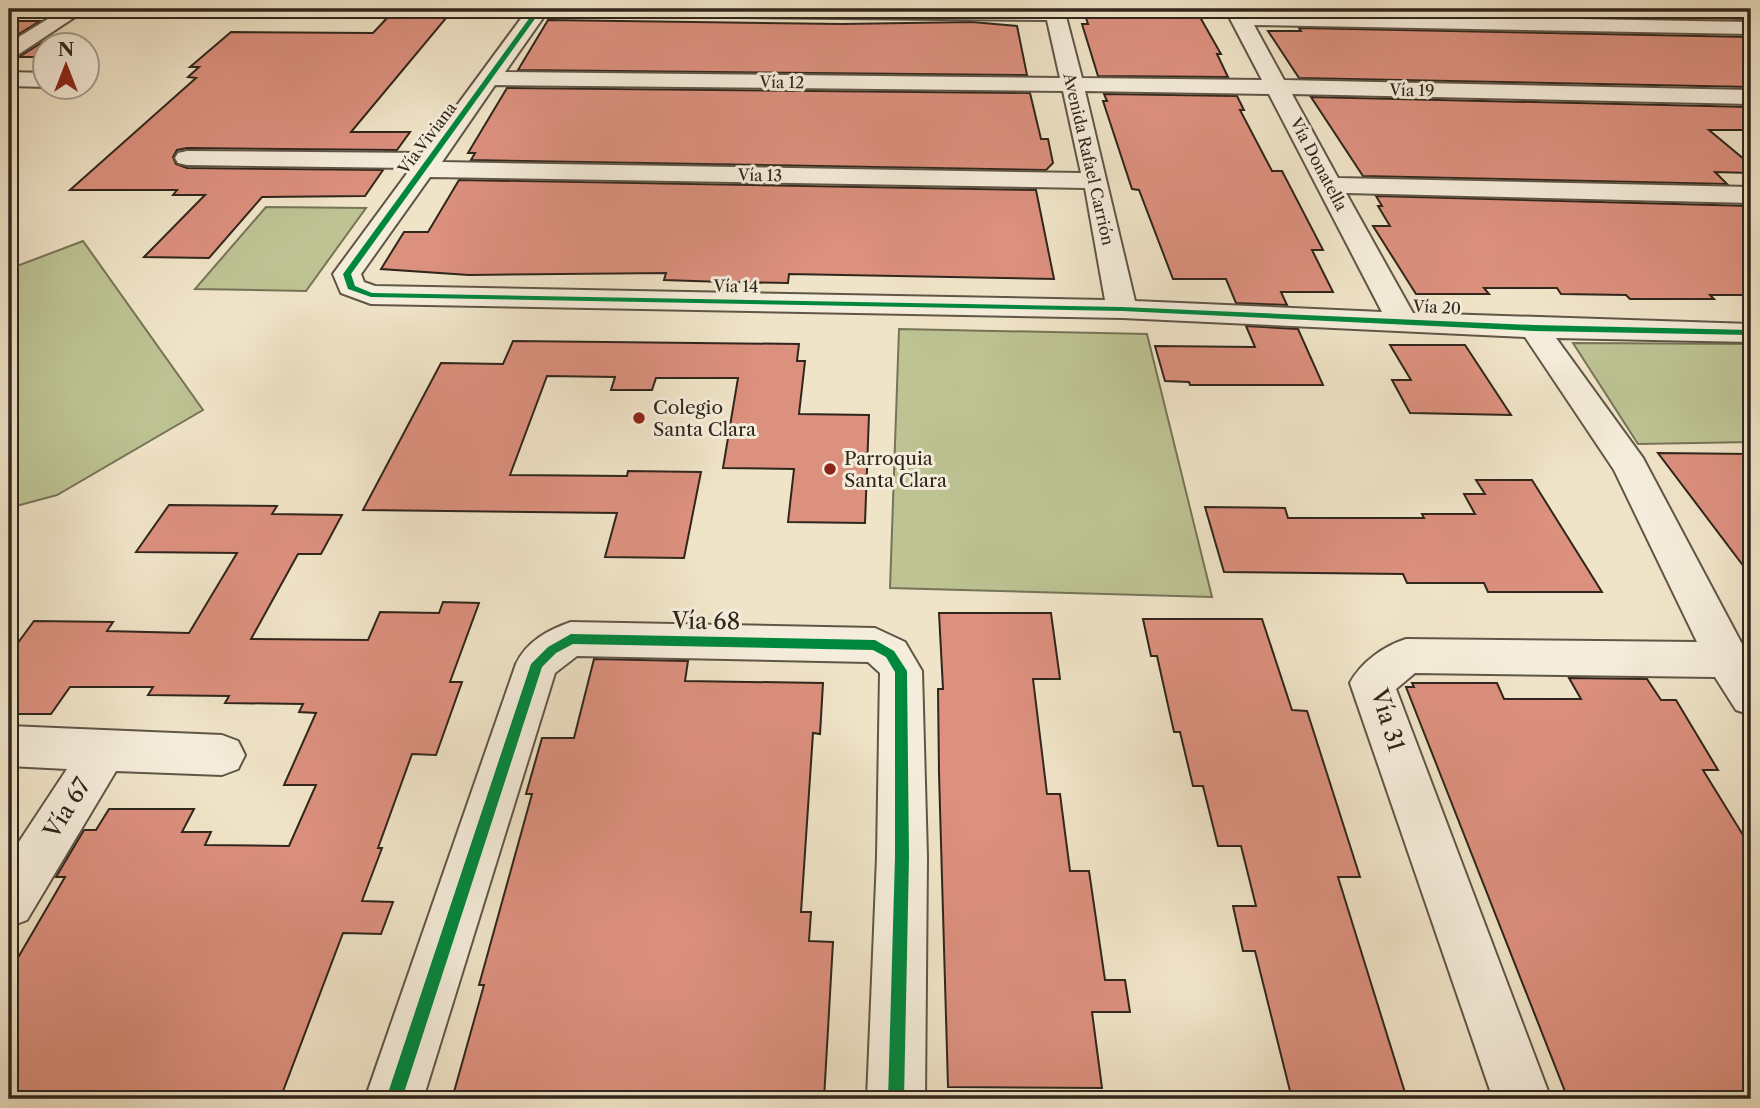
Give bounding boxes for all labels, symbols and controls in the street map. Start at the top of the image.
north arrow [32,32,102,102]
text: N [58,38,74,61]
street label: Avenida Rafael Carrión [1059,70,1119,247]
street label: Vía 12 [758,72,805,92]
street label: Vía 19 [1388,80,1435,100]
street label: Vía Viviana [393,98,461,179]
street label: Vía Donatella [1286,113,1352,214]
street label: Vía 13 [737,165,782,185]
street label: Vía 14 [712,276,759,296]
street label: Vía 20 [1411,296,1462,318]
place label: Colegio Santa Clara [653,396,756,441]
marker: Colegio Santa Clara [631,410,647,426]
place label: Parroquia Santa Clara [844,447,947,492]
marker: Parroquia Santa Clara [822,461,838,477]
street label: Vía 68 [671,606,740,636]
street label: Vía 31 [1365,684,1411,755]
street label: Vía 67 [37,772,97,844]

